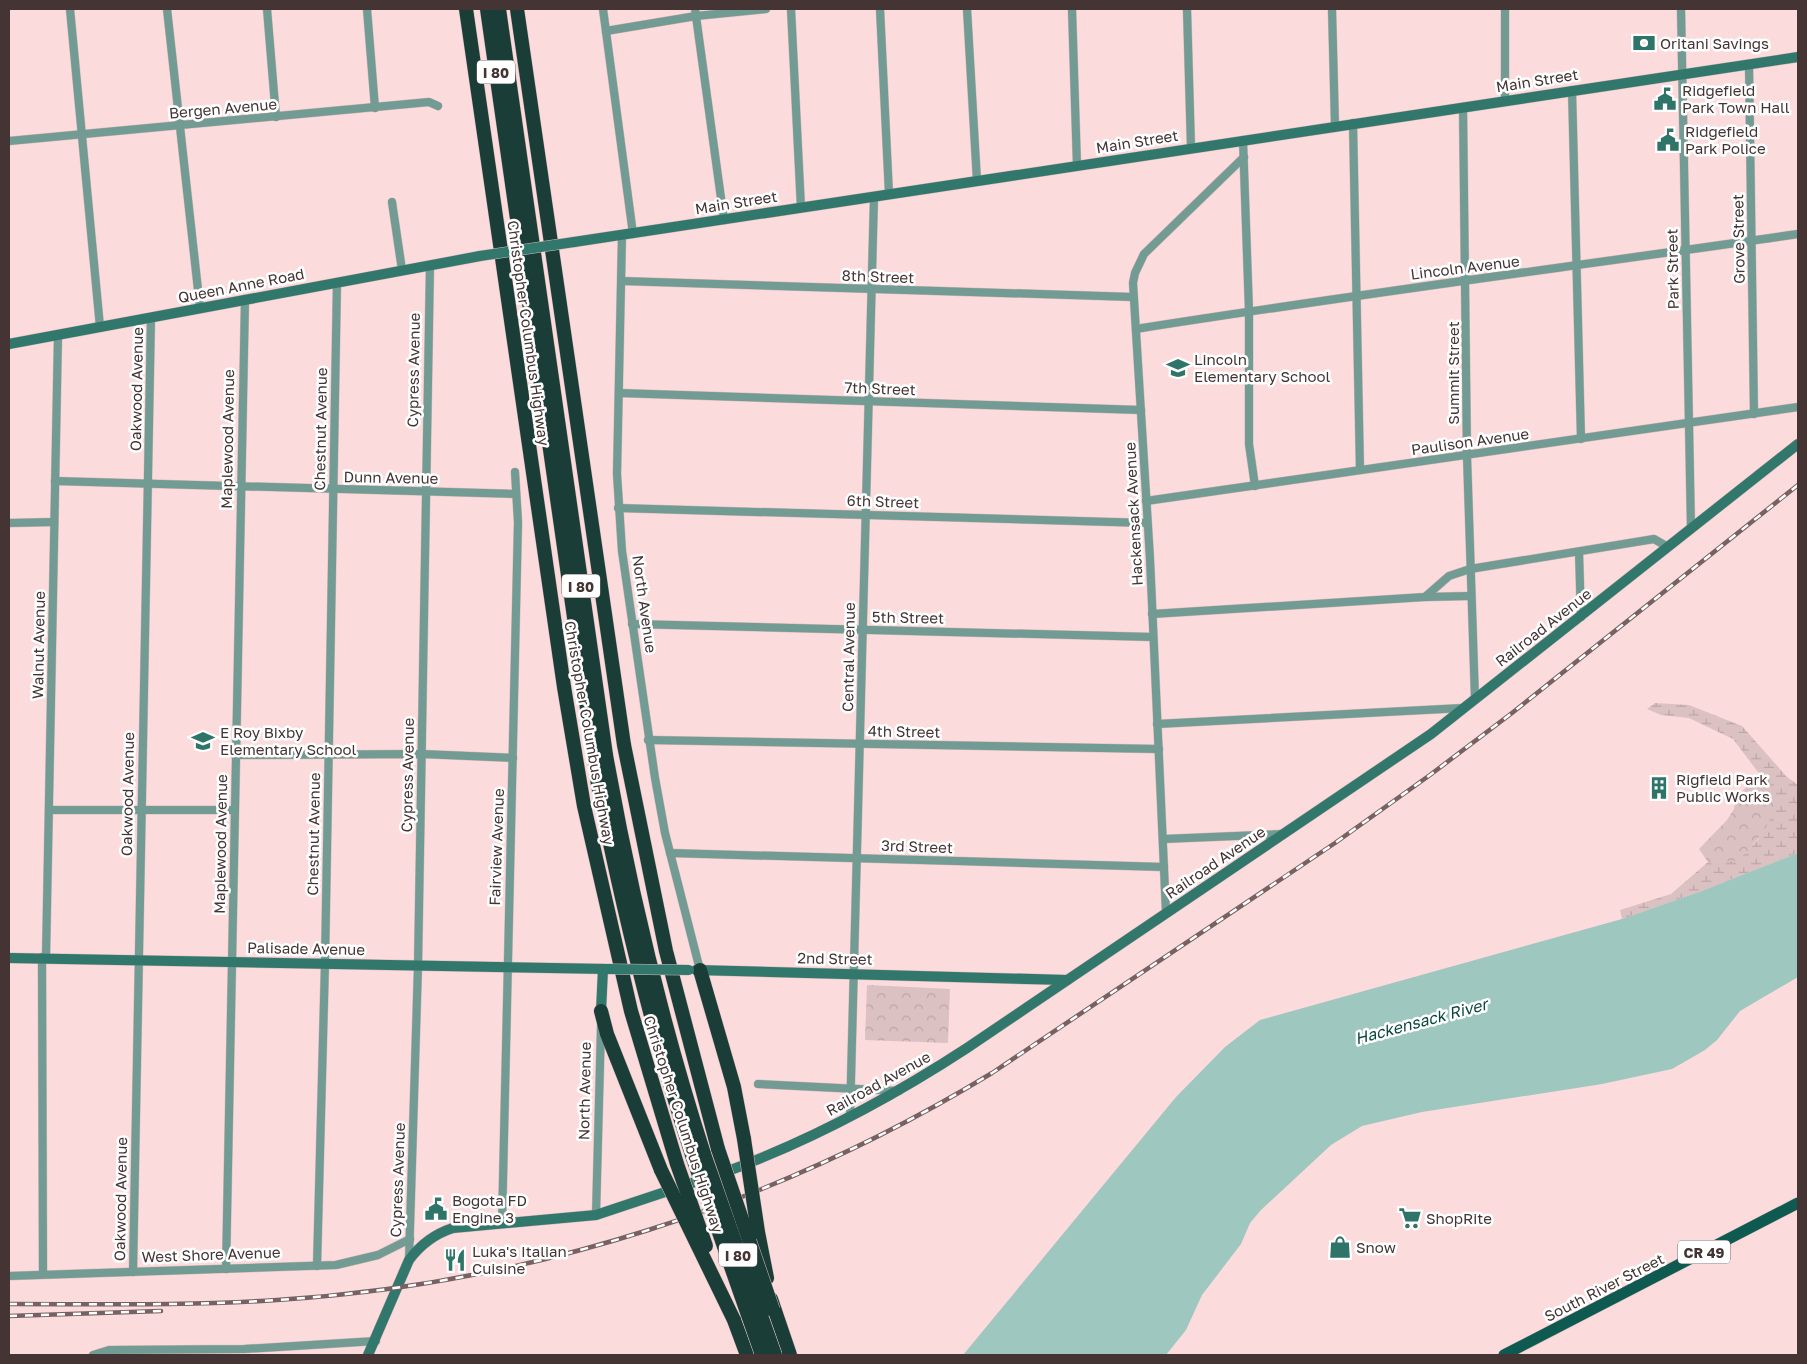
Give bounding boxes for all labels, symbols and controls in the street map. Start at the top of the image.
bank icon: Oritani Savings [1631,30,1657,56]
place label: Oritani Savings [1660,34,1769,52]
road number: I 80 [477,61,515,84]
street label: Main Street [1495,65,1579,95]
place label: Ridgefield Park Town Hall [1682,81,1790,116]
public building icon: Ridgefield Park Town Hall [1652,86,1678,112]
street label: Bergen Avenue [168,94,278,122]
place label: Ridgefield Park Police [1685,122,1766,157]
street label: Main Street [1095,126,1179,156]
public building icon: Ridgefield Park Police [1655,127,1681,153]
street label: Main Street [694,187,778,217]
street label: Grove Street [1728,194,1748,284]
street label: Christopher Columbus Highway [504,219,554,447]
street label: Park Street [1662,229,1682,309]
street label: Lincoln Avenue [1409,251,1521,283]
street label: Queen Anne Road [176,264,306,306]
street label: 8th Street [841,266,915,286]
street label: Cypress Avenue [403,312,423,428]
street label: Summit Street [1444,321,1462,425]
street label: Oakwood Avenue [126,326,146,451]
place label: Lincoln Elementary School [1194,350,1330,385]
school or university icon: Lincoln Elementary School [1165,355,1191,381]
street label: Chestnut Avenue [310,367,330,491]
street label: Maplewood Avenue [217,369,237,509]
street label: 7th Street [844,378,916,398]
street label: Paulison Avenue [1410,424,1530,458]
street label: Hackensack Avenue [1120,441,1146,586]
street label: Dunn Avenue [343,467,439,487]
street label: 6th Street [846,491,920,511]
street label: North Avenue [629,554,661,654]
road number: I 80 [562,574,600,598]
street label: Railroad Avenue [1492,584,1595,670]
street label: Walnut Avenue [28,591,48,699]
street label: Central Avenue [838,602,858,712]
street label: 5th Street [872,607,944,627]
street label: Christopher Columbus Highway [561,619,619,847]
street label: Cypress Avenue [397,717,417,833]
street label: 4th Street [868,721,940,741]
place label: E Roy Bixby Elementary School [220,723,356,758]
school or university icon: E Roy Bixby Elementary School [190,728,216,754]
street label: Oakwood Avenue [117,731,137,856]
place label: Rigfield Park Public Works [1676,770,1770,805]
street label: Chestnut Avenue [303,772,323,896]
street label: Maplewood Avenue [210,774,230,914]
building icon: Rigfield Park Public Works [1646,775,1672,801]
street label: Fairview Avenue [485,788,507,906]
street label: Railroad Avenue [1162,822,1269,902]
street label: 3rd Street [881,836,953,856]
street label: Palisade Avenue [247,938,365,958]
street label: 2nd Street [797,948,873,968]
water label: Hackensack River [1353,993,1492,1048]
street label: Christopher Columbus Highway [640,1013,728,1236]
street label: North Avenue [574,1041,594,1140]
street label: Railroad Avenue [823,1047,934,1119]
street label: Cypress Avenue [386,1122,408,1238]
street label: Oakwood Avenue [110,1136,130,1261]
place label: Bogota FD Engine 3 [452,1191,527,1226]
public building icon: Bogota FD Engine 3 [423,1196,449,1222]
supermarket icon: ShopRite [1397,1205,1423,1231]
place label: ShopRite [1426,1209,1492,1227]
shop icon: Snow [1327,1234,1353,1260]
place label: Snow [1356,1238,1396,1256]
road number: CR 49 [1678,1240,1730,1264]
place label: Luka's Italian Cuisine [472,1242,567,1277]
street label: West Shore Avenue [141,1243,281,1265]
road number: I 80 [719,1244,757,1266]
restaurant icon: Luka's Italian Cuisine [442,1247,468,1273]
street label: South River Street [1541,1249,1667,1325]

